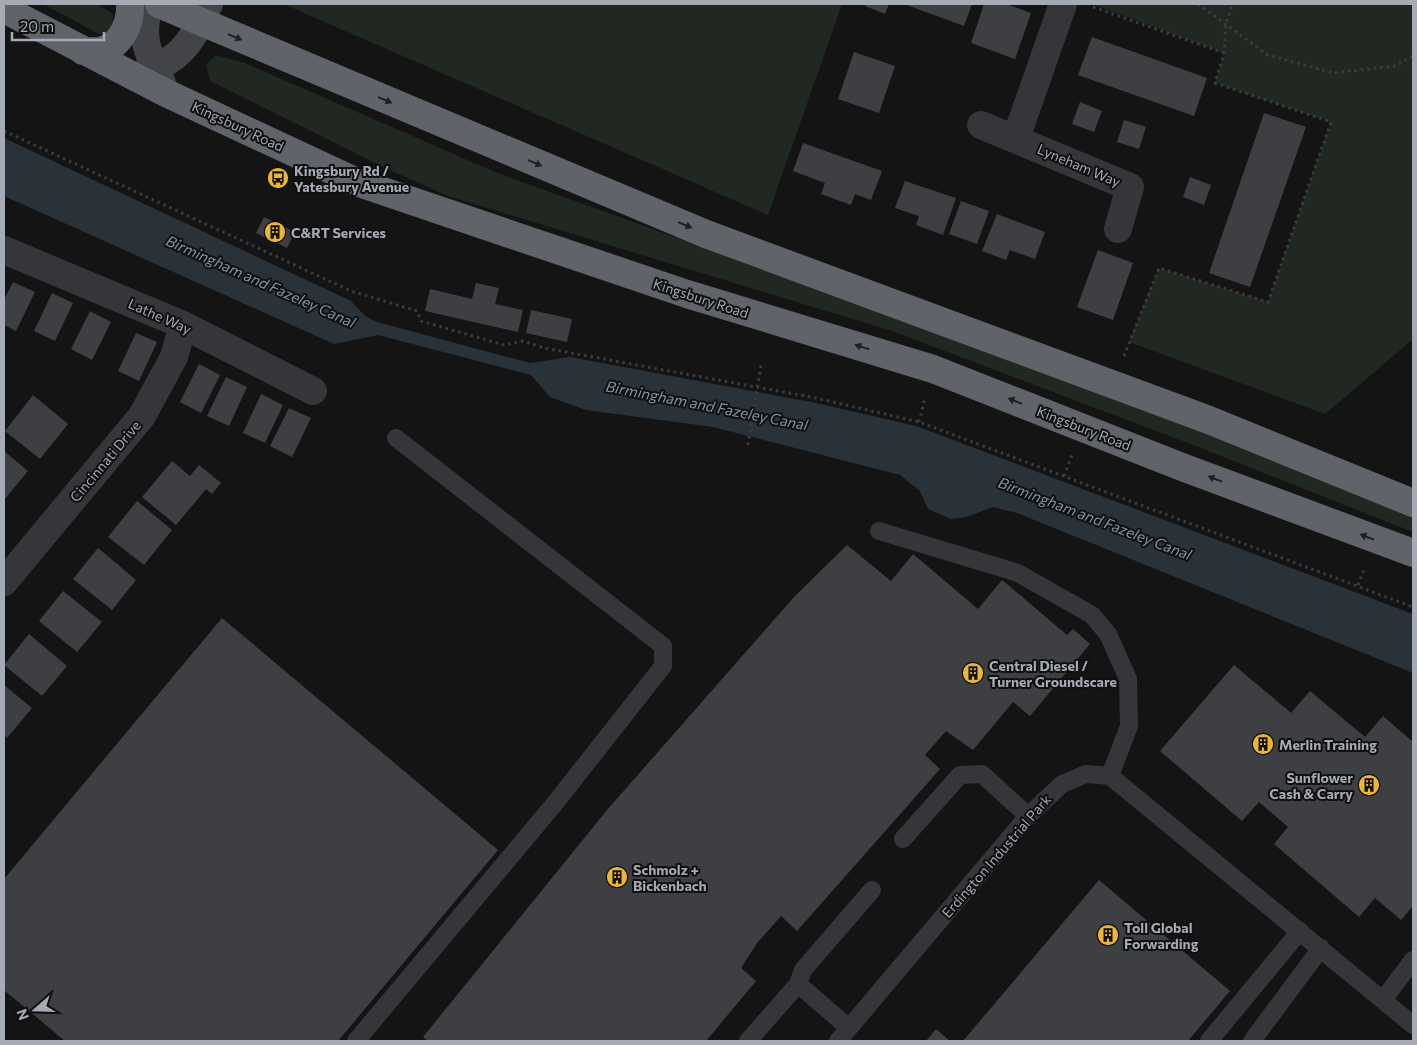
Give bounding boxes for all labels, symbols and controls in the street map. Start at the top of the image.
scale bar [12,10,105,42]
text: 20 m [20,17,54,35]
one-way arrow [228,34,243,42]
one-way arrow [378,96,392,104]
street label: Kingsbury Road [189,97,287,155]
street label: Lyneham Way [1035,140,1123,190]
one-way arrow [528,159,542,167]
place label: Kingsbury Rd / Yatesbury Avenue [294,162,409,195]
bus stop icon: Kingsbury Rd / Yatesbury Avenue [266,166,290,190]
building icon: C&RT Services [263,220,287,244]
one-way arrow [678,222,692,230]
place label: C&RT Services [291,224,387,241]
water label: Birmingham and Fazeley Canal [163,231,360,332]
street label: Kingsbury Road [651,275,751,321]
street label: Lathe Way [126,295,194,337]
one-way arrow [854,343,869,351]
water label: Birmingham and Fazeley Canal [604,377,811,434]
one-way arrow [1007,397,1022,405]
street label: Kingsbury Road [1035,402,1133,454]
street label: Cincinnati Drive [66,417,144,505]
water label: Birmingham and Fazeley Canal [996,473,1195,564]
one-way arrow [1207,475,1222,483]
one-way arrow [1359,533,1374,541]
place label: Central Diesel / Turner Groundscare [989,657,1117,690]
building icon: Central Diesel / Turner Groundscare [961,661,985,685]
building icon: Merlin Training [1251,732,1275,756]
place label: Merlin Training [1279,736,1377,753]
place label: Sunflower Cash & Carry [1269,769,1353,802]
building icon: Sunflower Cash & Carry [1357,773,1381,797]
street label: Erdington Industrial Park [938,791,1054,921]
place label: Schmolz + Bickenbach [633,861,707,894]
building icon: Schmolz + Bickenbach [605,865,629,889]
place label: Toll Global Forwarding [1124,919,1199,952]
building icon: Toll Global Forwarding [1096,923,1120,947]
north arrow [10,985,60,1035]
text: N [13,1007,32,1022]

